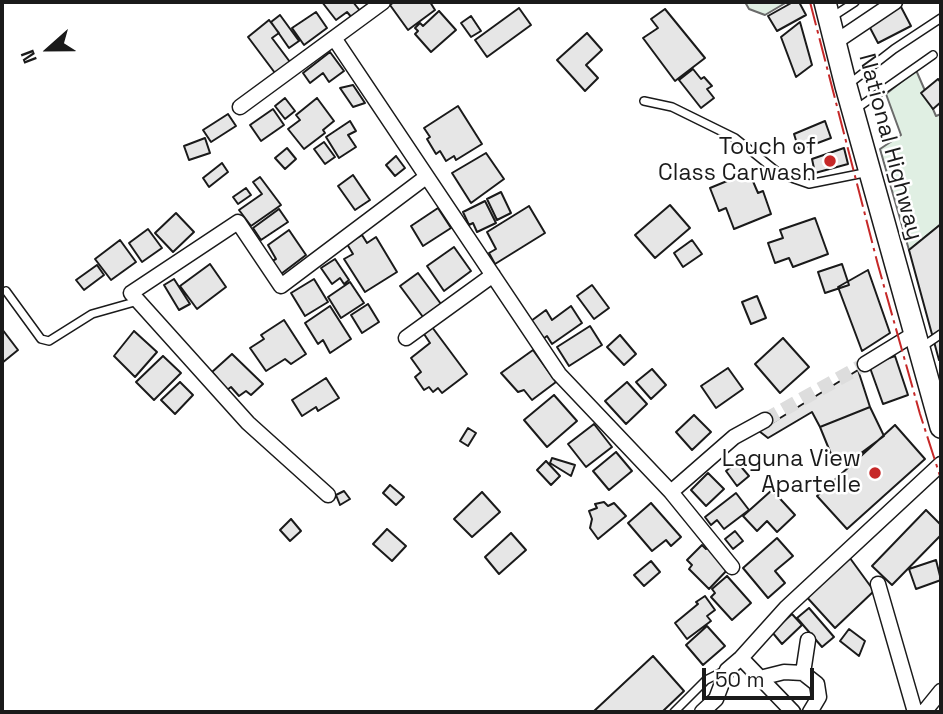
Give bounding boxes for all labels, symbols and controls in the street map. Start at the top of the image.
north arrow [14,14,84,84]
text: N [15,46,43,67]
street label: National Highway [852,51,928,243]
place label: Touch of Class Carwash [658,134,816,188]
marker: Touch of Class Carwash [822,153,838,169]
place label: Laguna View Apartelle [722,446,861,500]
marker: Laguna View Apartelle [867,465,883,481]
scale bar [705,654,817,698]
text: 50 m [715,666,765,693]

